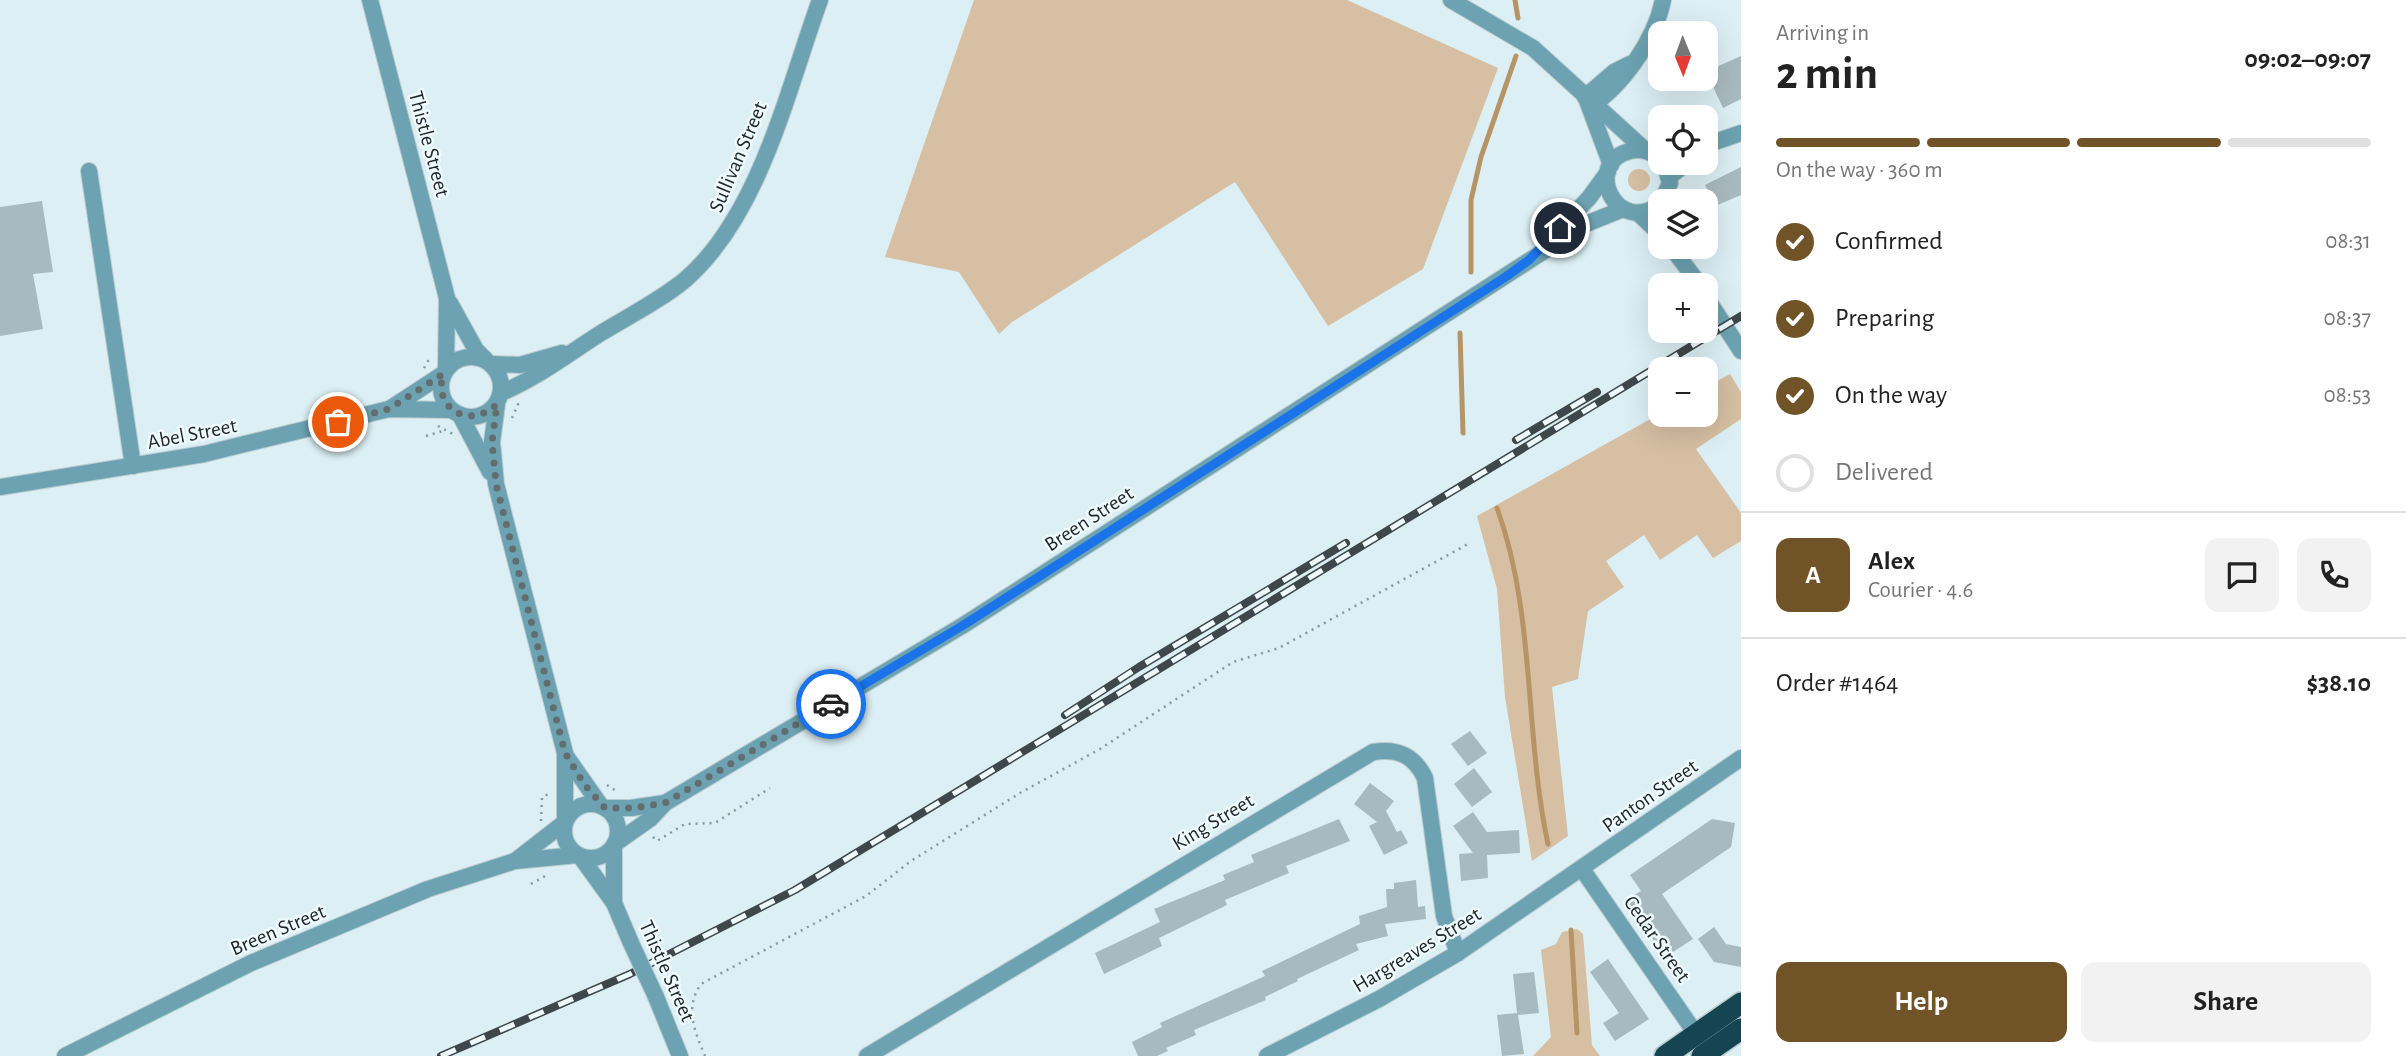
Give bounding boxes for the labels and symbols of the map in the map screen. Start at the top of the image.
north arrow [1648,21,1718,91]
street label: Thistle Street [405,89,453,199]
street label: Sullivan Street [705,98,771,215]
pin [1530,198,1590,258]
pin [308,392,368,452]
street label: Abel Street [145,415,239,453]
street label: Breen Street [1041,483,1137,555]
courier [796,669,866,739]
street label: Panton Street [1599,755,1702,836]
street label: King Street [1169,790,1257,854]
street label: Cedar Street [1620,892,1695,986]
street label: Breen Street [227,901,329,959]
street label: Hargreaves Street [1349,903,1485,996]
street label: Thistle Street [635,917,699,1025]

